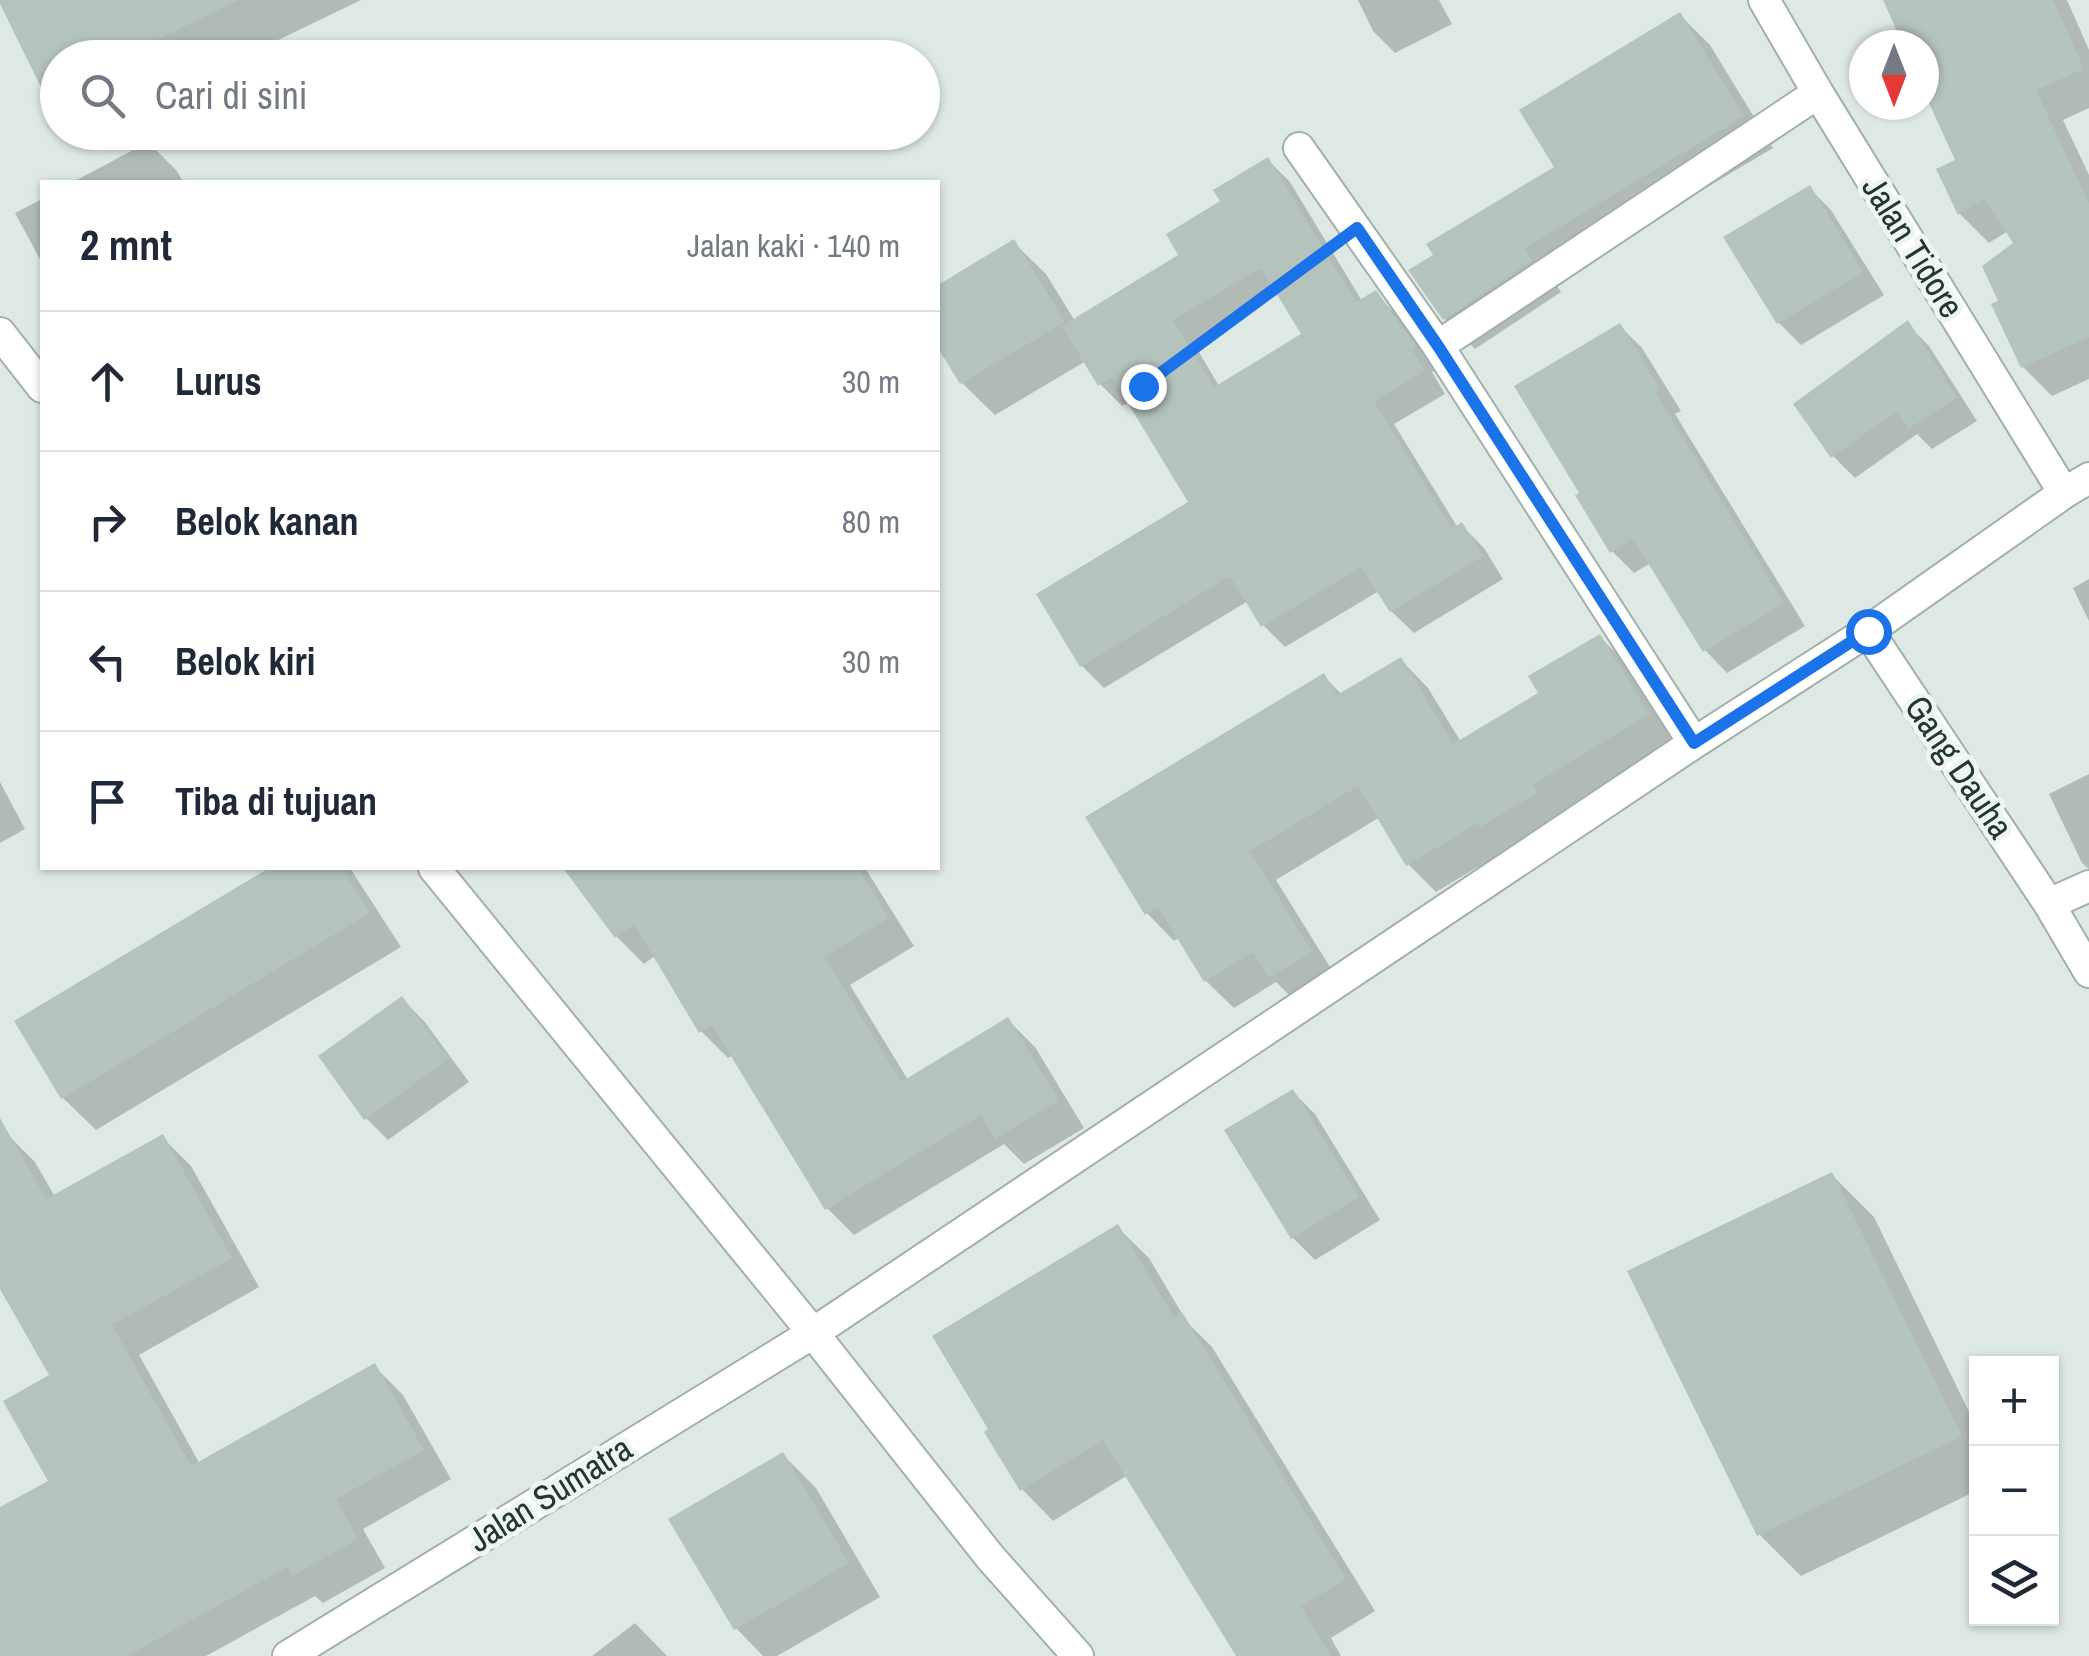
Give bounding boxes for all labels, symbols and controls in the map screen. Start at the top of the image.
north arrow [1849,30,1939,120]
search box [40,40,940,150]
icon: search [75,68,130,123]
text: Cari di sini [155,70,307,121]
street label: Jalan Tidore [1852,167,1975,326]
text: 2 mnt [80,217,172,273]
text: Jalan kaki · 140 m [687,224,900,267]
icon: ahead [80,354,135,409]
text: Lurus [175,356,262,407]
text: 30 m [842,360,900,403]
route end [1121,364,1167,410]
icon: right [80,494,135,549]
text: Belok kanan [175,496,359,547]
text: 80 m [842,500,900,543]
route start [1846,609,1892,655]
icon: left [80,634,135,689]
text: Belok kiri [175,636,315,687]
text: 30 m [842,640,900,683]
street label: Gang Dauha [1894,686,2024,847]
icon: arrive [80,774,135,829]
text: Tiba di tujuan [175,776,377,827]
map controls [1969,1356,2059,1626]
button: + [1969,1356,2059,1446]
street label: Jalan Sumatra [459,1425,641,1563]
button: − [1969,1446,2059,1536]
button: layers [1969,1536,2059,1626]

